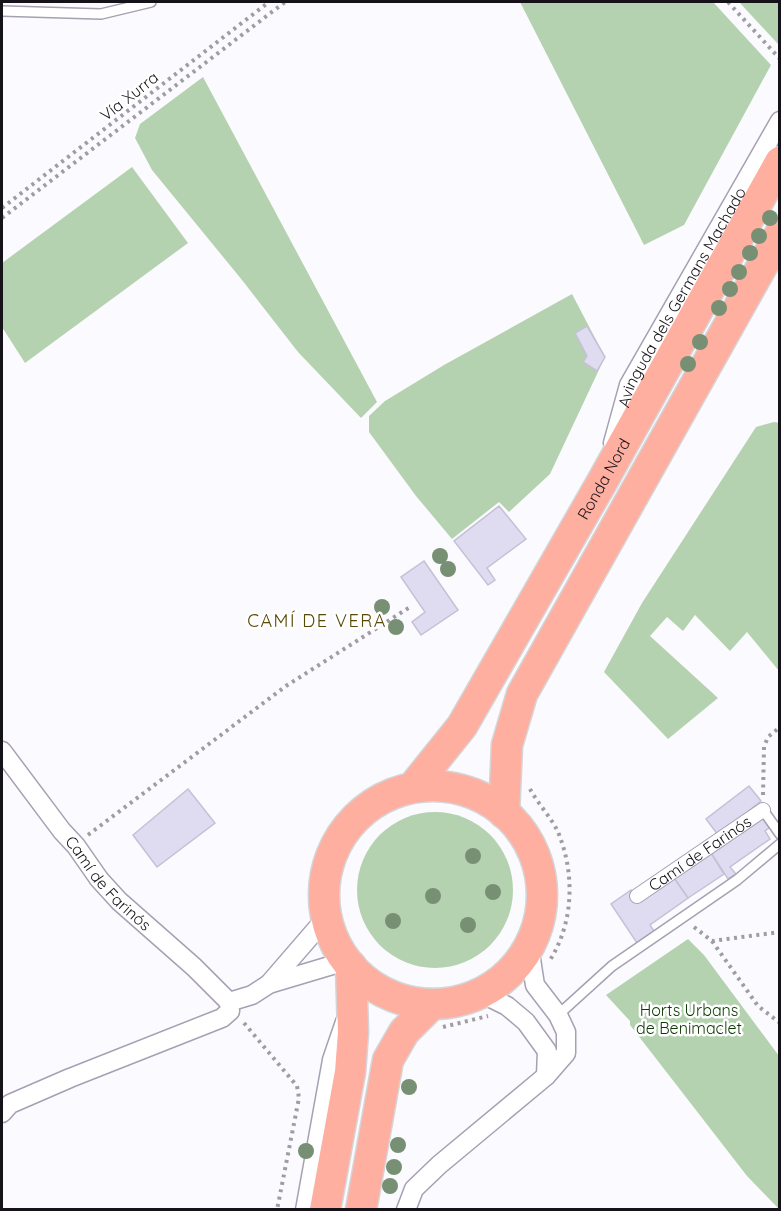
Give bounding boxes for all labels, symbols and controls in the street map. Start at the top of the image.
street label: Vía Xurra [96,67,162,125]
street label: Avinguda dels Germans Machado [613,183,750,410]
street label: Ronda Nord [573,435,634,523]
district label: CAMÍ DE VERA [247,609,387,632]
street label: Camí de Farinós [645,811,755,895]
street label: Camí de Farinós [61,831,155,935]
park label: Horts Urbans de Benimaclet [636,1000,742,1038]

